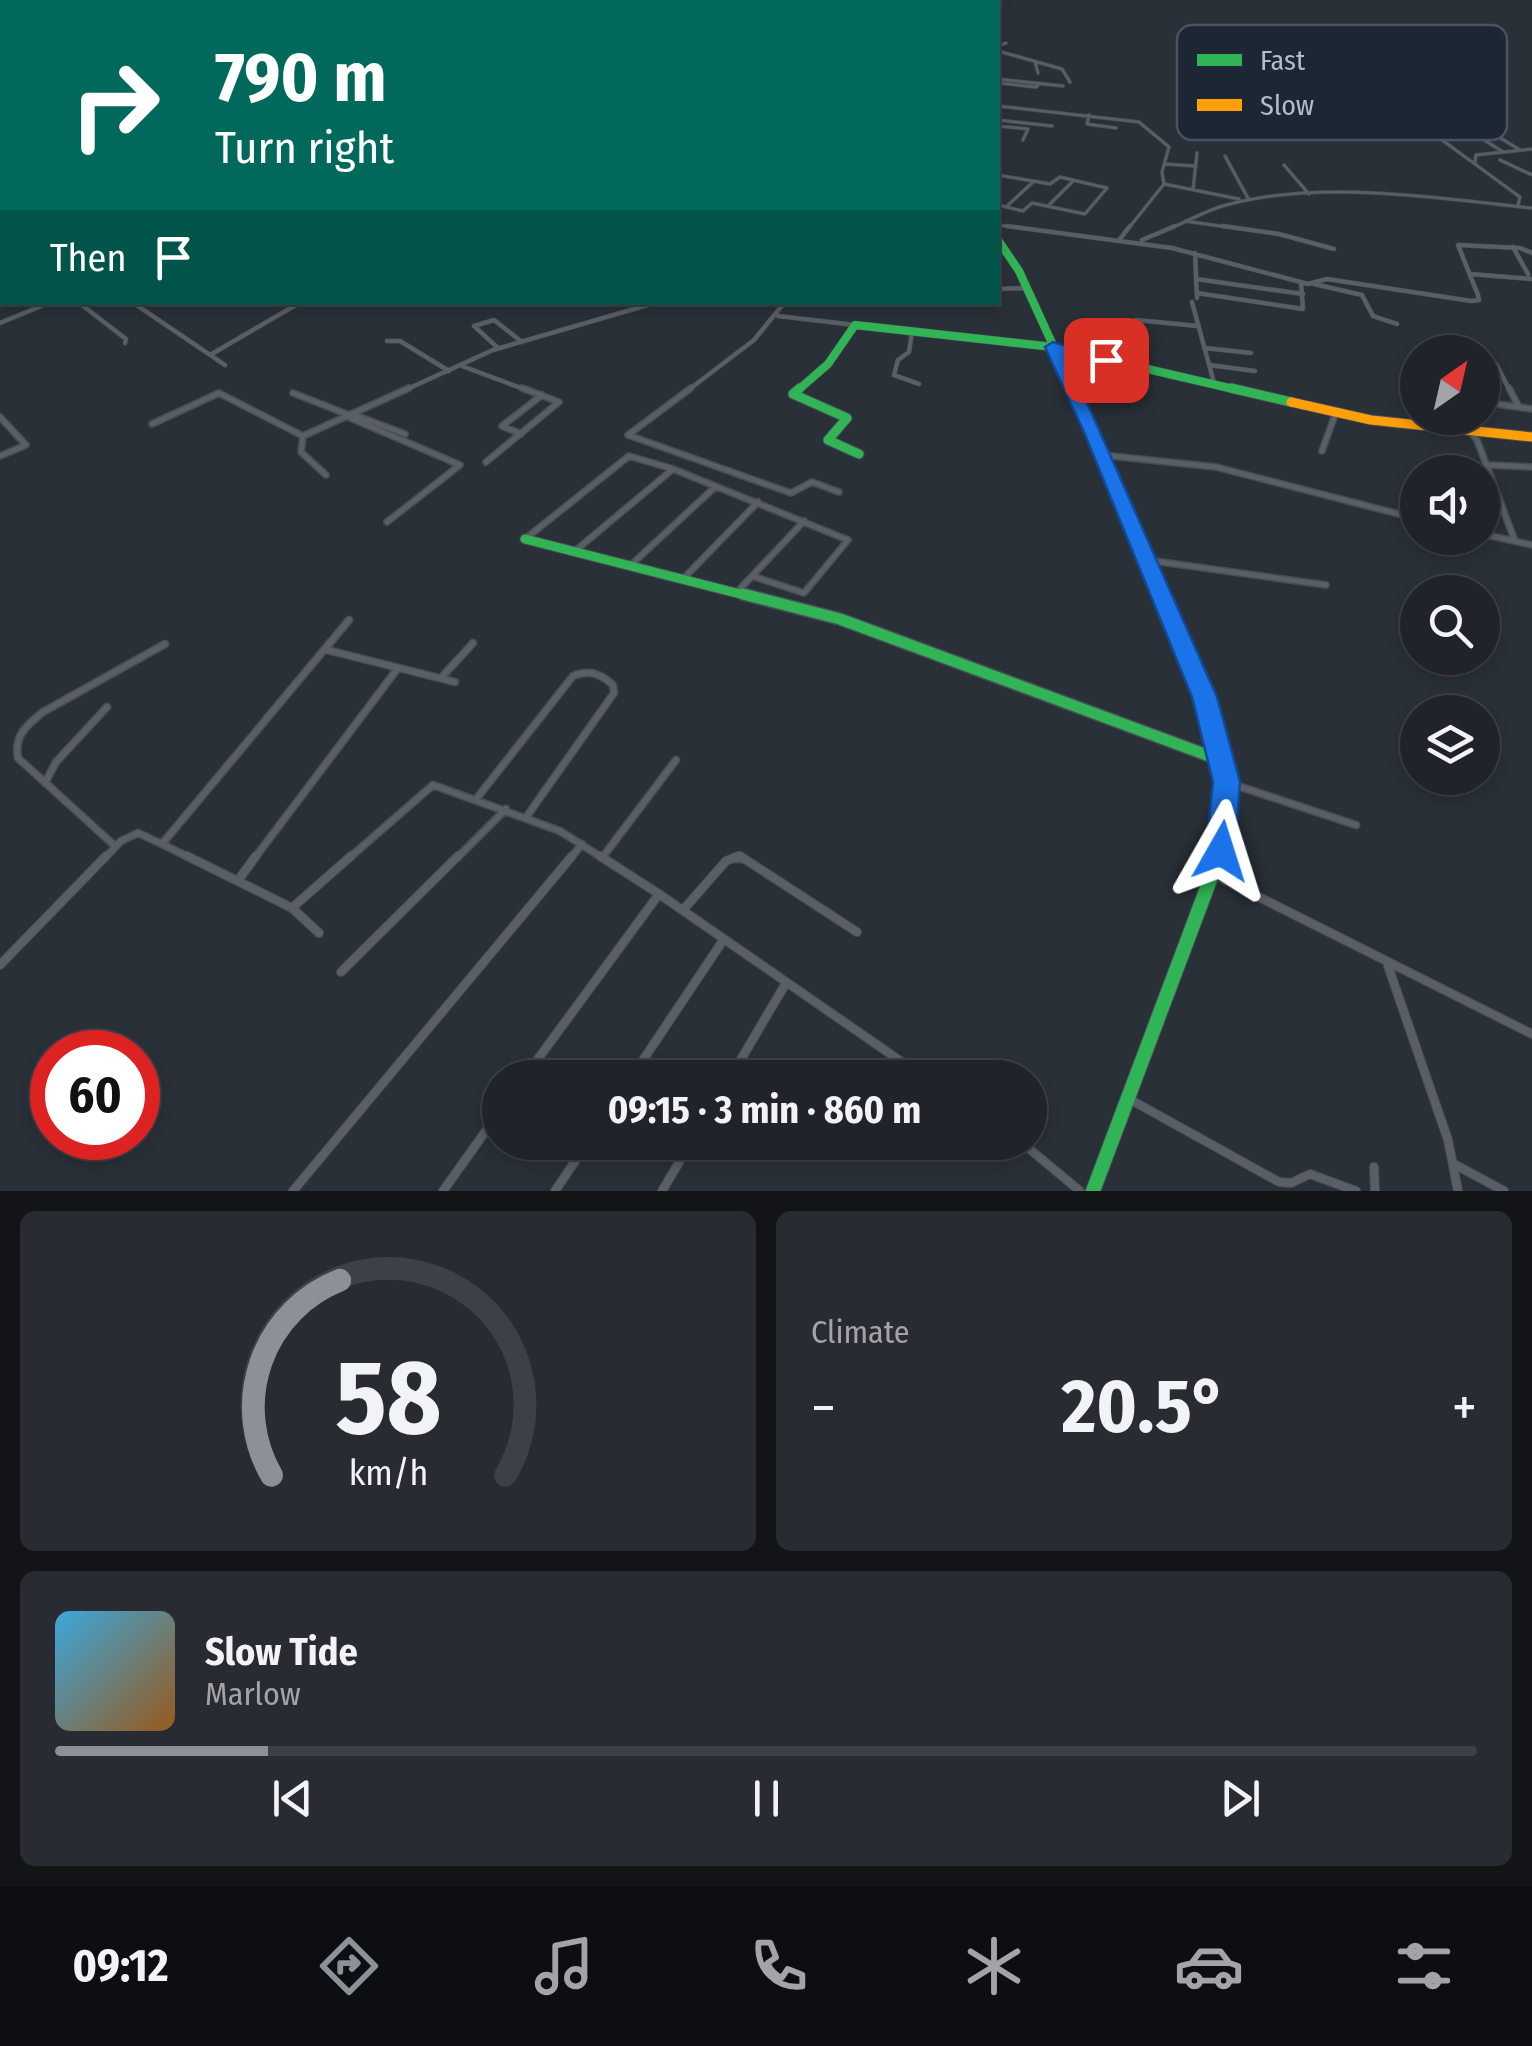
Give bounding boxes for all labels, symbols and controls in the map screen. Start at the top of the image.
legend [1177,25,1507,140]
text: 790 m [215,36,387,120]
icon: right [50,40,180,170]
text: Fast [1260,44,1306,77]
text: Slow [1260,89,1314,122]
text: Turn right [215,121,394,175]
icon: arrive [146,230,201,285]
text: Then [50,235,126,281]
pin [1064,318,1149,403]
icon: arrive [1079,333,1134,388]
north arrow [1400,335,1500,435]
map controls [1400,335,1500,795]
button: sound [1400,455,1500,555]
button: search [1400,575,1500,675]
button: layers [1400,695,1500,795]
position arrow [1169,799,1273,903]
speed limit sign: 60 [30,1030,160,1160]
text: 09:15 · 3 min · 860 m [608,1087,921,1133]
text: Climate [811,1313,910,1351]
text: 58 [335,1336,441,1461]
text: 20.5° [1062,1362,1226,1452]
text: − [811,1375,836,1441]
text: + [1452,1375,1477,1441]
text: km/h [348,1452,428,1494]
text: Slow Tide [205,1629,358,1675]
text: Marlow [205,1675,301,1713]
icon: previous [265,1771,320,1826]
icon: pause [739,1771,794,1826]
icon: next [1213,1771,1268,1826]
icon: directions [314,1931,384,2001]
icon: music [529,1931,599,2001]
icon: phone [744,1931,814,2001]
icon: climate [959,1931,1029,2001]
icon: car [1174,1931,1244,2001]
icon: filters [1389,1931,1459,2001]
text: 09:12 [73,1939,169,1993]

